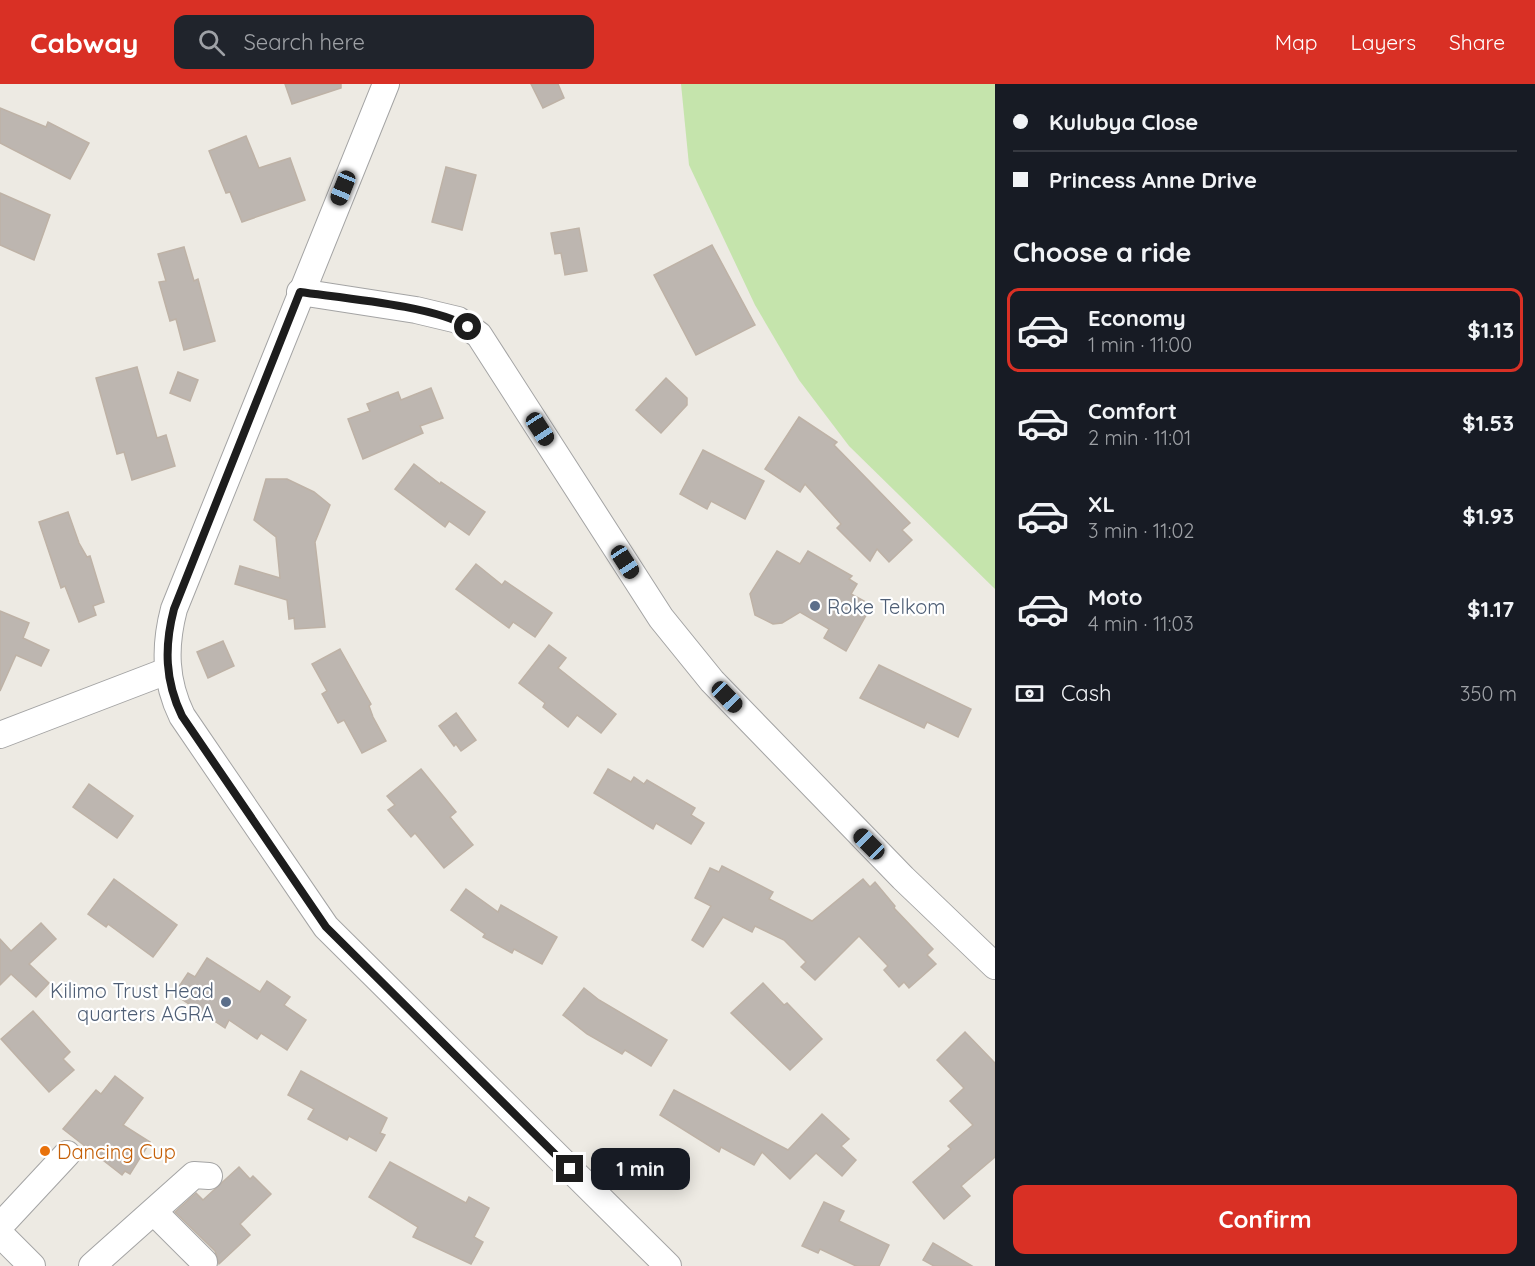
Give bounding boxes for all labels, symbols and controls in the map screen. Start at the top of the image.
search box [174,15,594,69]
text: Cabway [30,25,138,60]
icon: search [195,26,228,59]
text: Search here [243,28,365,56]
text: Map [1275,29,1318,55]
text: Layers [1351,29,1416,55]
text: Share [1449,29,1505,55]
text: Kulubya Close [1049,108,1198,136]
text: Princess Anne Drive [1049,166,1257,194]
car [328,168,358,208]
text: Choose a ride [1013,235,1191,269]
icon: car [1016,303,1070,357]
text: Economy [1088,304,1186,332]
route start [454,313,481,340]
text: $1.13 [1468,316,1514,344]
text: 1 min · 11:00 [1088,332,1192,357]
icon: car [1016,396,1070,450]
text: Comfort [1088,397,1177,425]
car [523,409,557,449]
text: $1.53 [1462,409,1514,437]
text: 2 min · 11:01 [1088,425,1191,450]
icon: car [1016,489,1070,543]
text: XL [1088,490,1115,518]
text: $1.93 [1463,502,1514,530]
text: 3 min · 11:02 [1088,518,1194,543]
car [608,542,642,582]
icon: car [1016,582,1070,636]
text: Moto [1088,583,1142,611]
place label: Roke Telkom [827,594,946,619]
text: $1.17 [1467,595,1514,623]
marker: Roke Telkom [808,599,822,613]
text: 4 min · 11:03 [1088,611,1194,636]
icon: cash [1013,677,1046,710]
car [708,678,746,716]
text: Cash [1061,679,1112,707]
text: 350 m [1460,681,1517,706]
car [850,825,888,863]
place label: Kilimo Trust Head quarters AGRA [50,978,214,1026]
marker: Kilimo Trust Head quarters AGRA [219,995,233,1009]
place label: Dancing Cup [57,1139,176,1164]
marker: Dancing Cup [38,1144,52,1158]
callout: 1 min [591,1148,690,1190]
route end [556,1155,583,1182]
text: 1 min [616,1156,665,1181]
button: Confirm [1013,1185,1517,1254]

